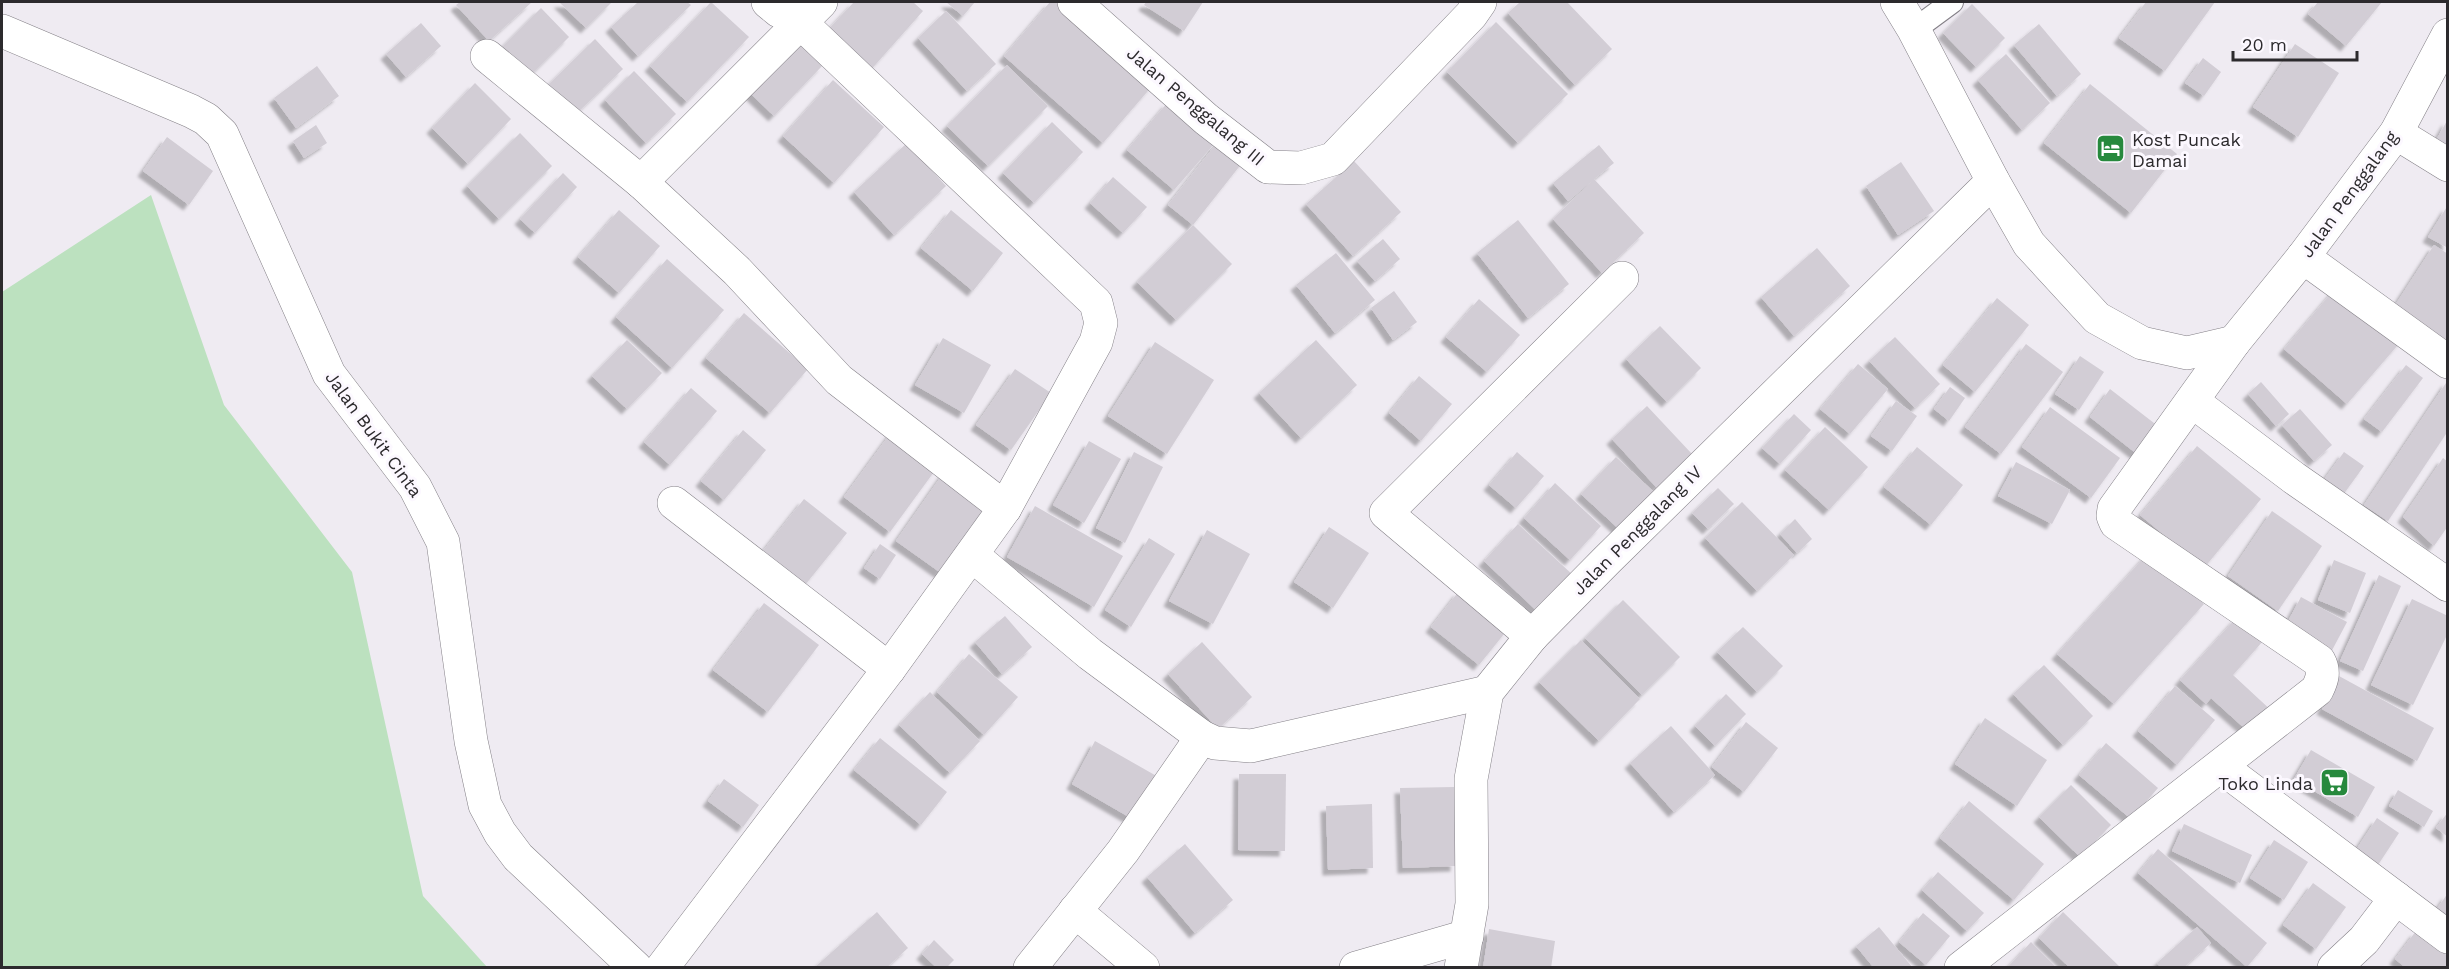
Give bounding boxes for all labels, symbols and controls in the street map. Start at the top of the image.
scale bar [2233,24,2358,62]
text: 20 m [2242,34,2287,55]
street label: Jalan Penggalang III [1123,42,1269,170]
street label: Jalan Penggalang [2296,126,2402,261]
place label: Kost Puncak Damai [2132,129,2241,171]
hotel icon: Kost Puncak Damai [2095,133,2127,165]
street label: Jalan Bukit Cinta [321,367,427,501]
street label: Jalan Penggalang IV [1568,461,1706,599]
supermarket icon: Toko Linda [2318,767,2350,799]
place label: Toko Linda [2218,773,2313,794]

